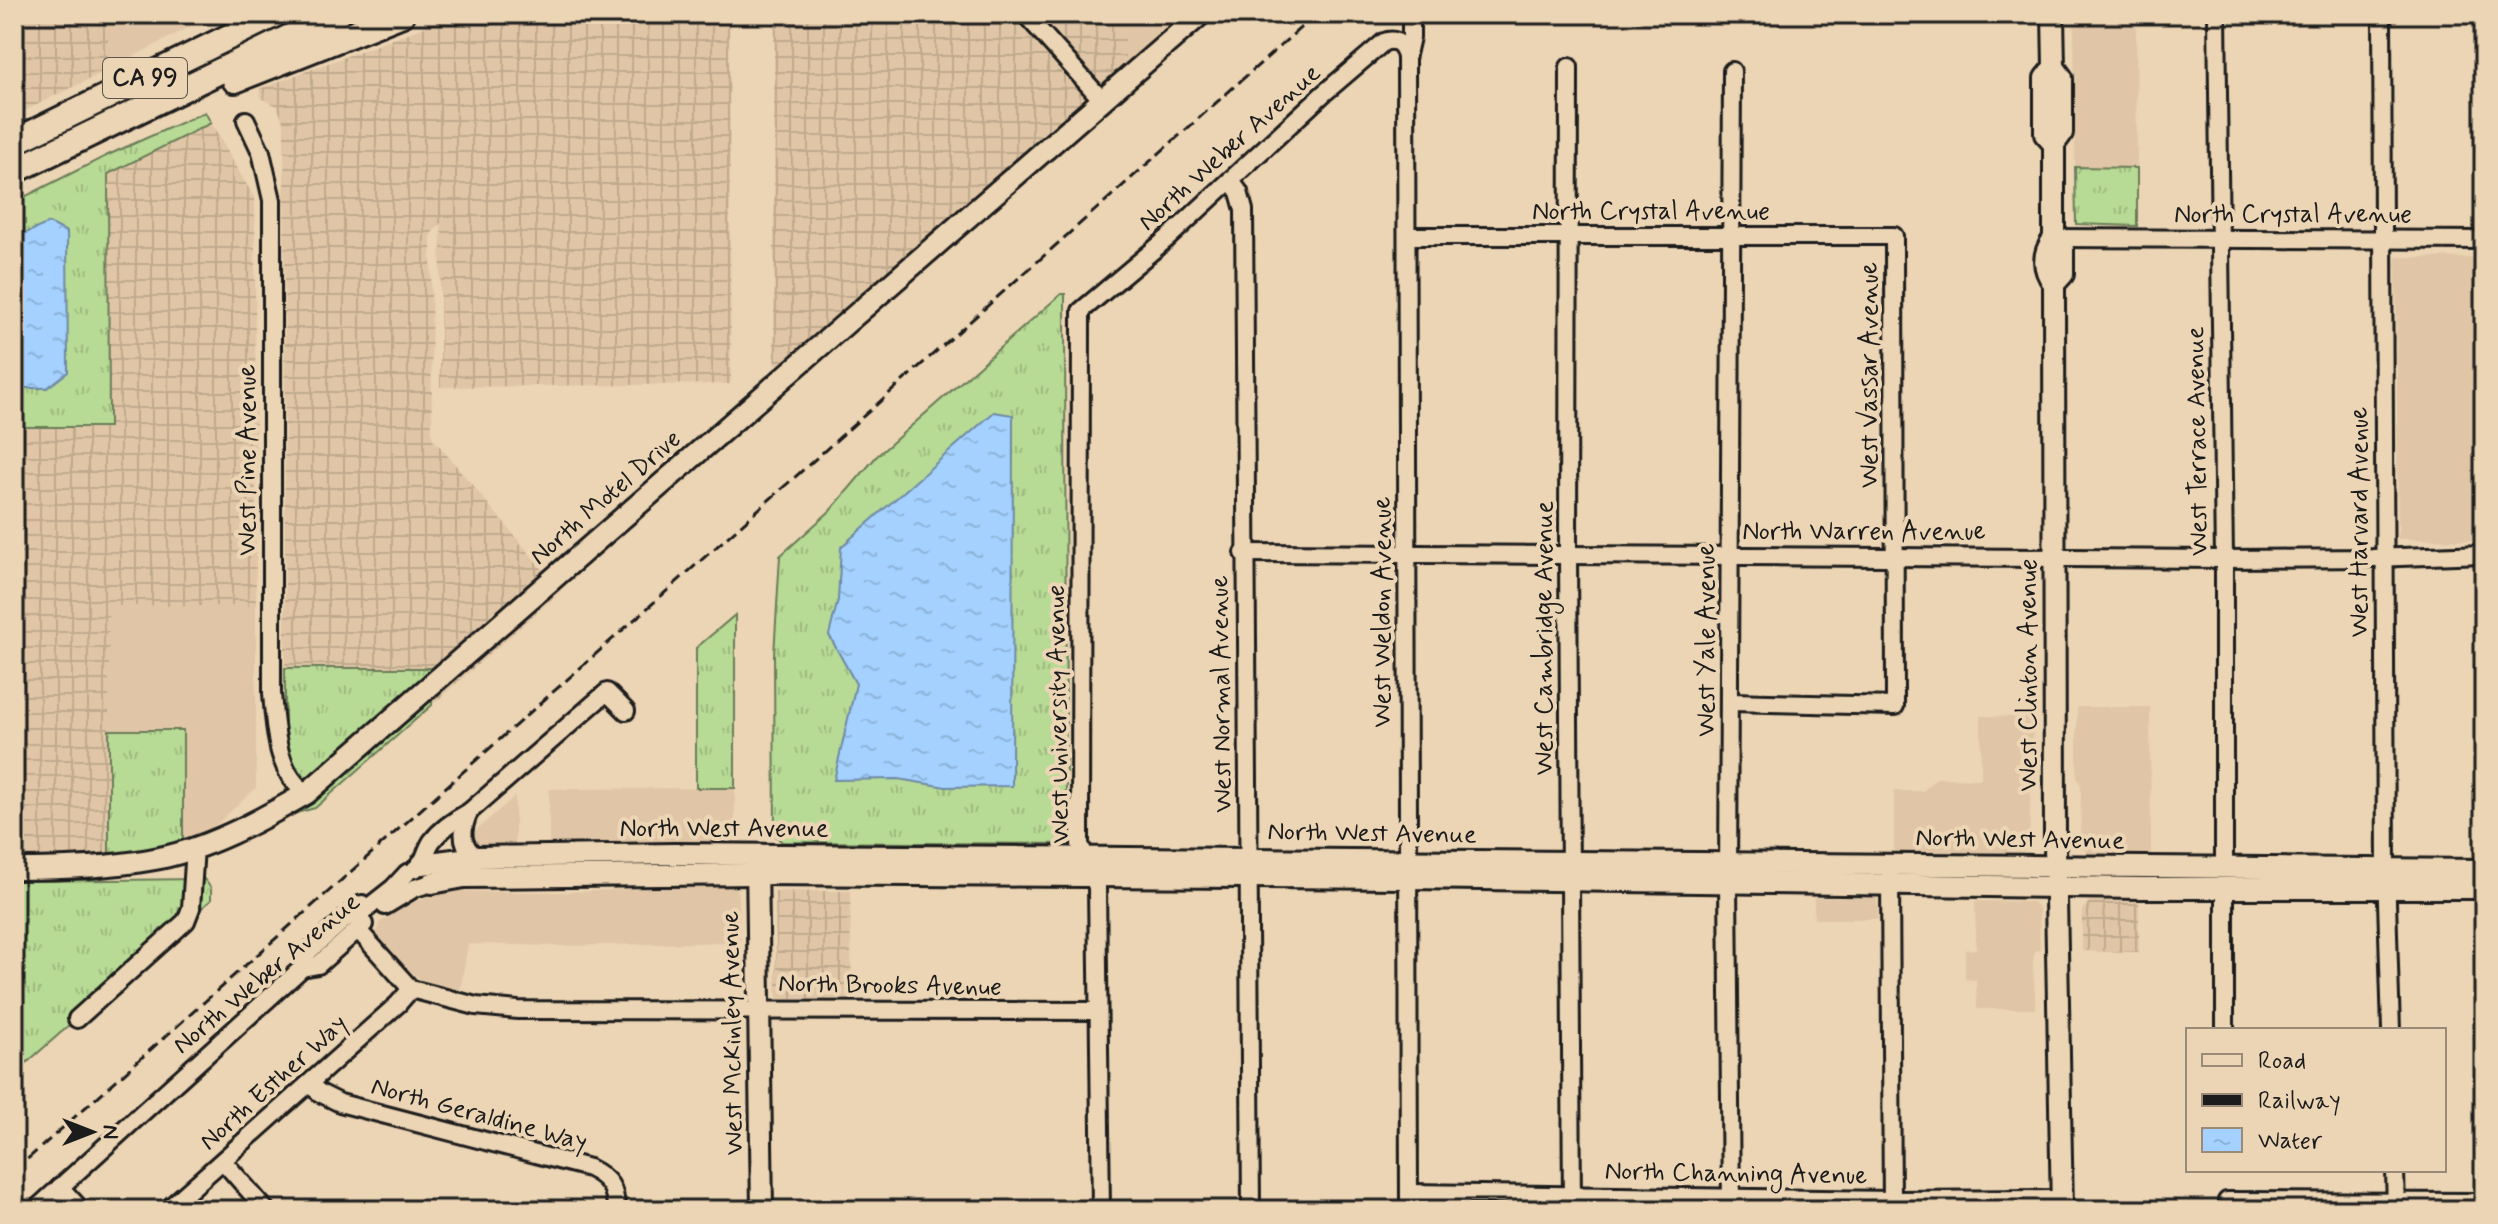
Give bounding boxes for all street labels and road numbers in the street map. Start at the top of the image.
street label: North Weber Avenue [1131,57,1329,239]
road number: CA 99 [103,58,187,98]
street label: North Crystal Avenue [1532,195,1770,229]
street label: North Crystal Avenue [2174,198,2412,232]
street label: West Vassar Avenue [1853,262,1887,488]
street label: West Terrace Avenue [2179,326,2217,556]
street label: West Pine Avenue [231,364,265,556]
street label: West Harvard Avenue [2343,407,2377,637]
street label: North Motel Drive [523,423,689,573]
street label: West Weldon Avenue [1366,497,1400,727]
street label: West Cambridge Avenue [1528,501,1564,775]
street label: North Warren Avenue [1742,515,1986,549]
street label: West Yale Avenue [1690,543,1724,737]
street label: West Clinton Avenue [2012,559,2046,791]
street label: West Normal Avenue [1203,575,1241,813]
street label: West University Avenue [1040,584,1078,844]
street label: North West Avenue [619,812,829,846]
street label: North West Avenue [1267,815,1477,853]
street label: North West Avenue [1915,821,2125,859]
street label: North Weber Avenue [166,885,368,1062]
street label: West McKinley Avenue [714,911,752,1155]
street label: North Brooks Avenue [778,967,1002,1005]
street label: North Esther Way [193,1007,355,1159]
street label: North Geraldine Way [367,1070,591,1160]
street label: North Channing Avenue [1604,1155,1868,1195]

